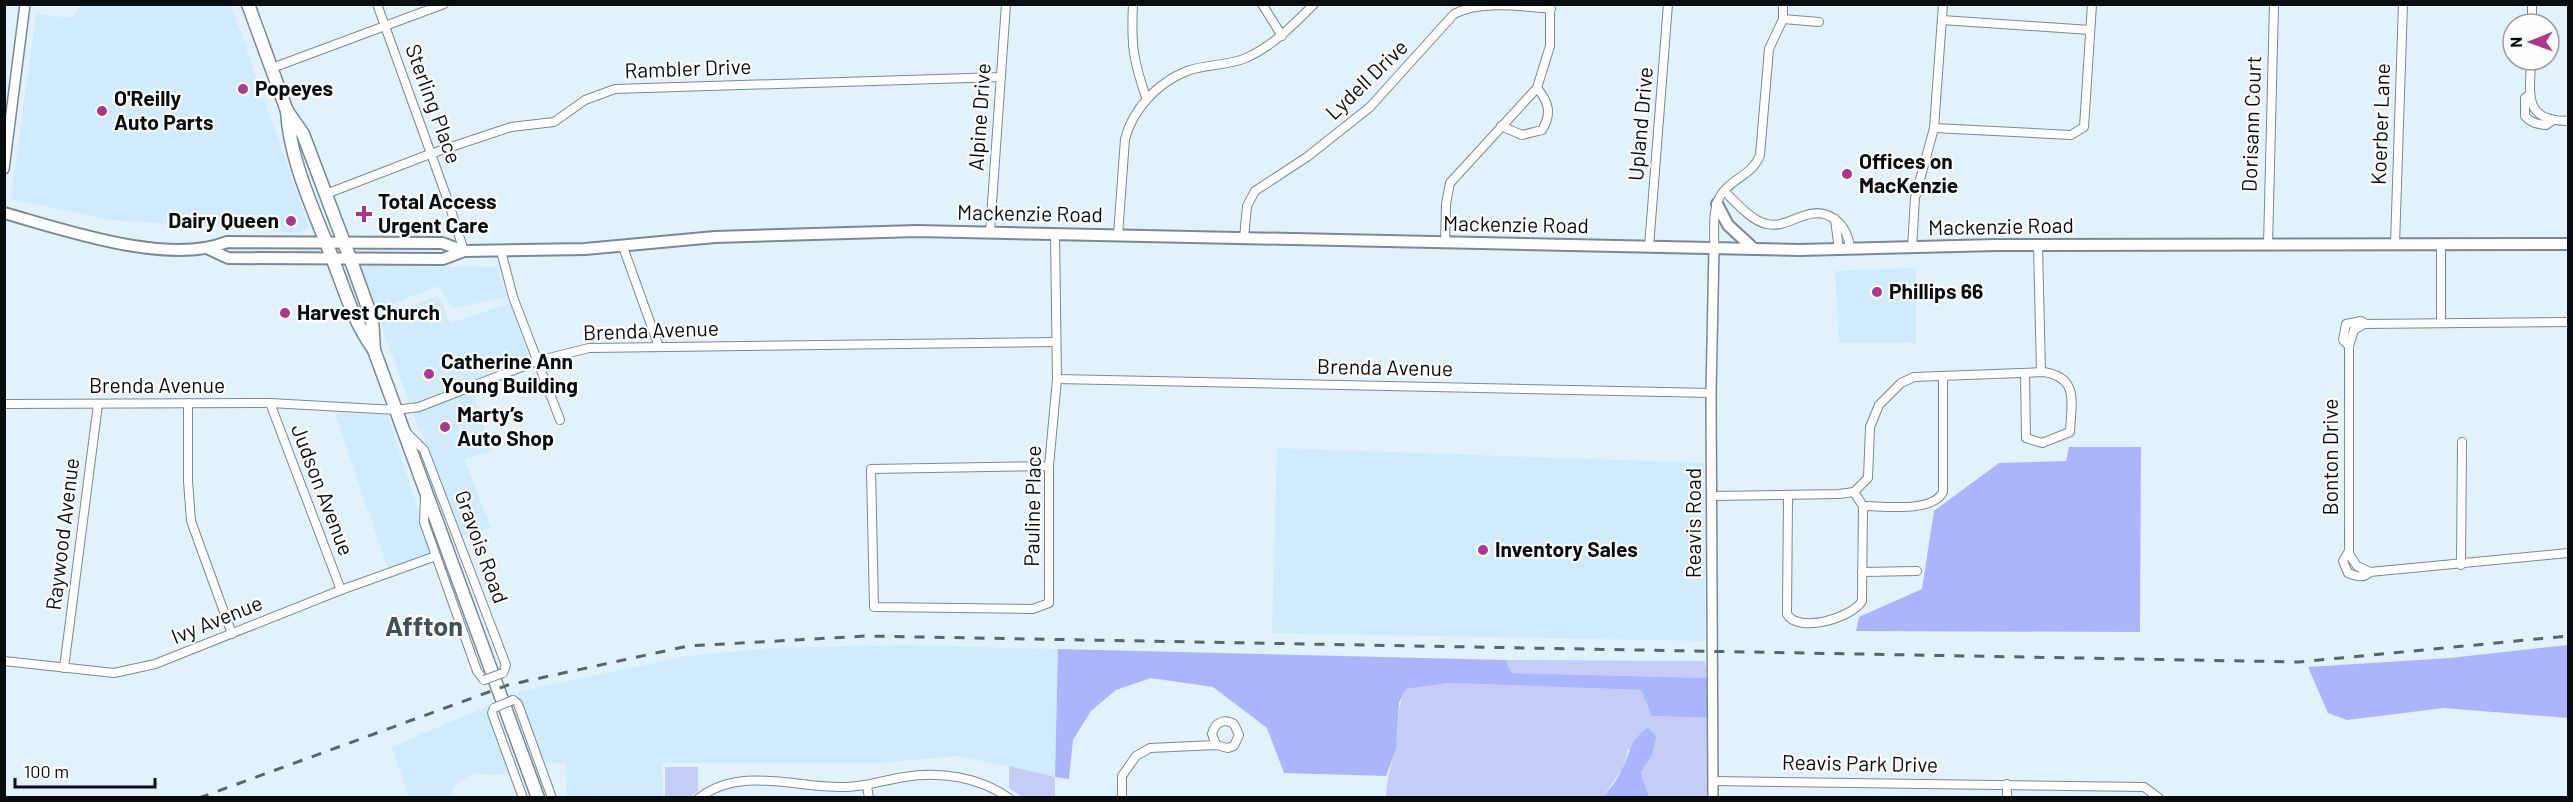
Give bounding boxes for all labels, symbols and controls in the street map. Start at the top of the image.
north arrow [2501,12,2561,72]
street label: Lydell Drive [1320,34,1412,124]
text: N [2506,37,2525,48]
street label: Sterling Place [401,40,468,167]
street label: Rambler Drive [624,53,752,82]
street label: Dorisann Court [2236,55,2265,192]
street label: Alpine Drive [962,62,995,172]
street label: Koerber Lane [2365,62,2394,185]
street label: Upland Drive [1622,66,1657,182]
place label: Popeyes [255,75,333,100]
marker: Popeyes [236,82,250,96]
place label: O'Reilly Auto Parts [114,85,213,134]
marker: O'Reilly Auto Parts [95,104,109,118]
place label: Offices on MacKenzie [1859,148,1958,197]
marker: Offices on MacKenzie [1840,167,1854,181]
place label: Total Access Urgent Care [378,188,497,237]
street label: Mackenzie Road [957,199,1103,226]
marker: Total Access Urgent Care [355,205,373,223]
place label: Dairy Queen [168,207,279,232]
street label: Mackenzie Road [1443,210,1589,237]
street label: Mackenzie Road [1928,212,2074,239]
marker: Dairy Queen [284,214,298,228]
place label: Phillips 66 [1889,278,1983,303]
marker: Phillips 66 [1870,285,1884,299]
place label: Harvest Church [297,299,440,324]
marker: Harvest Church [278,306,292,320]
street label: Brenda Avenue [582,315,719,344]
place label: Catherine Ann Young Building [441,348,578,397]
street label: Brenda Avenue [1317,353,1453,380]
marker: Catherine Ann Young Building [422,367,436,381]
street label: Brenda Avenue [89,372,225,397]
street label: Bonton Drive [2317,398,2342,516]
place label: Marty’s Auto Shop [457,401,554,450]
street label: Judson Avenue [287,420,360,559]
marker: Marty’s Auto Shop [438,420,452,434]
street label: Pauline Place [1018,445,1045,567]
street label: Raywood Avenue [40,456,83,611]
street label: Reavis Road [1680,468,1705,578]
street label: Gravois Road [450,487,514,606]
place label: Inventory Sales [1495,536,1638,561]
marker: Inventory Sales [1476,543,1490,557]
street label: Ivy Avenue [167,589,266,648]
district label: Affton [385,609,463,641]
street label: Reavis Park Drive [1782,749,1938,776]
scale bar [15,751,154,789]
text: 100 m [24,760,69,782]

